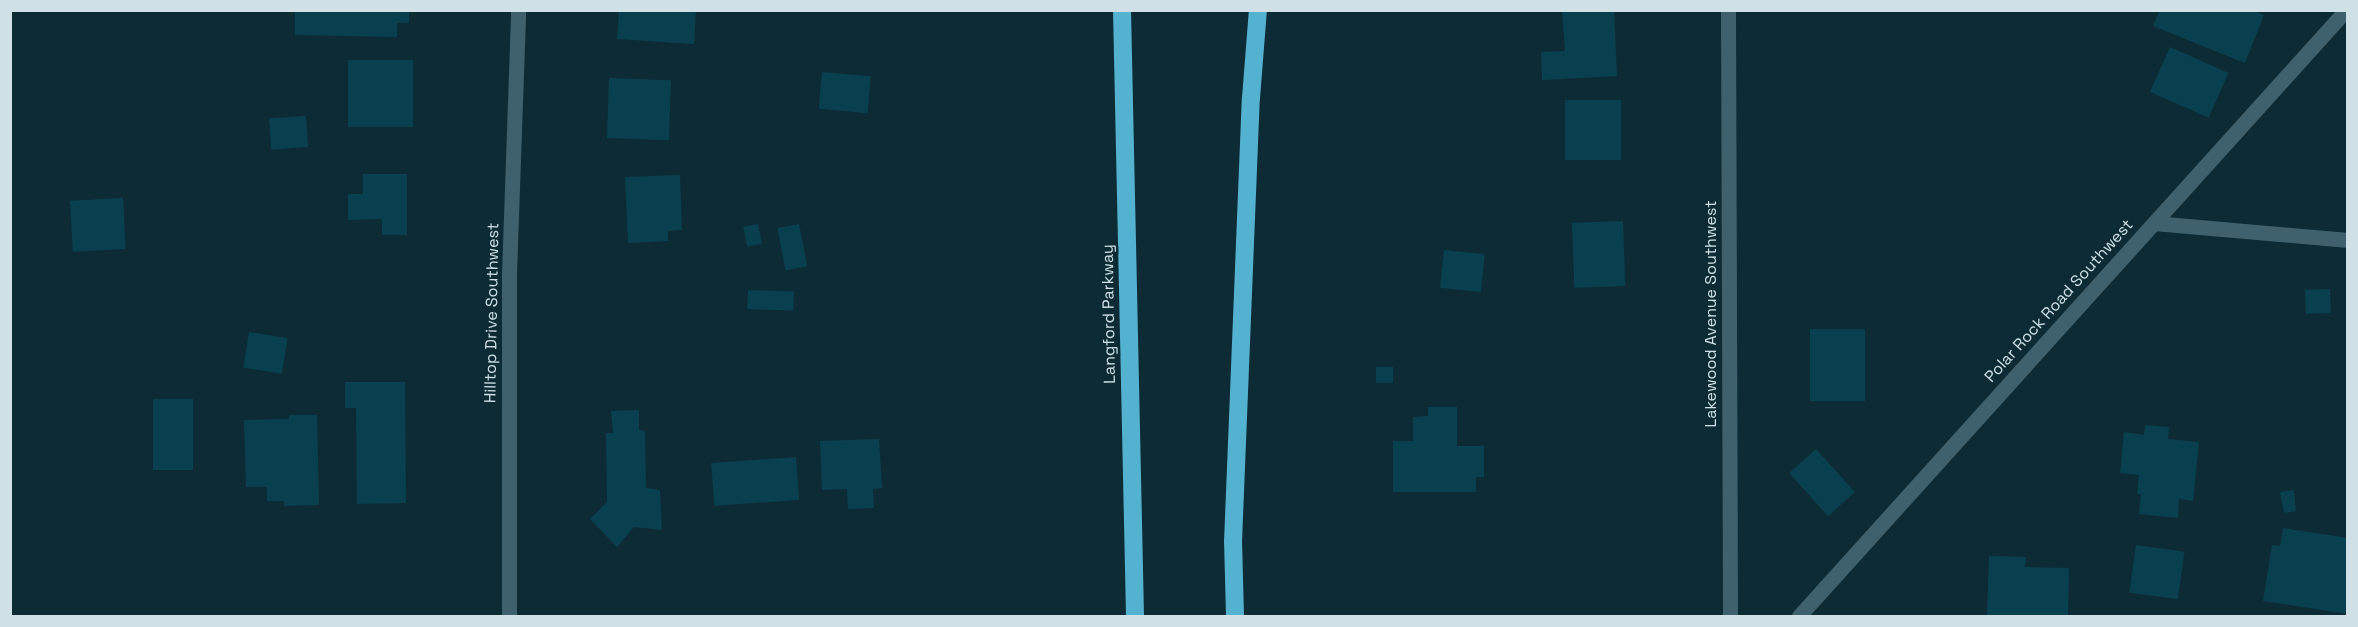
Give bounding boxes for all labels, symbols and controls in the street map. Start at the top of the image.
street label: Lakewood Avenue Southwest [1701,200,1721,428]
street label: Polar Rock Road Southwest [1981,216,2137,386]
street label: Hilltop Drive Southwest [481,223,503,403]
street label: Langford Parkway [1098,244,1120,384]

